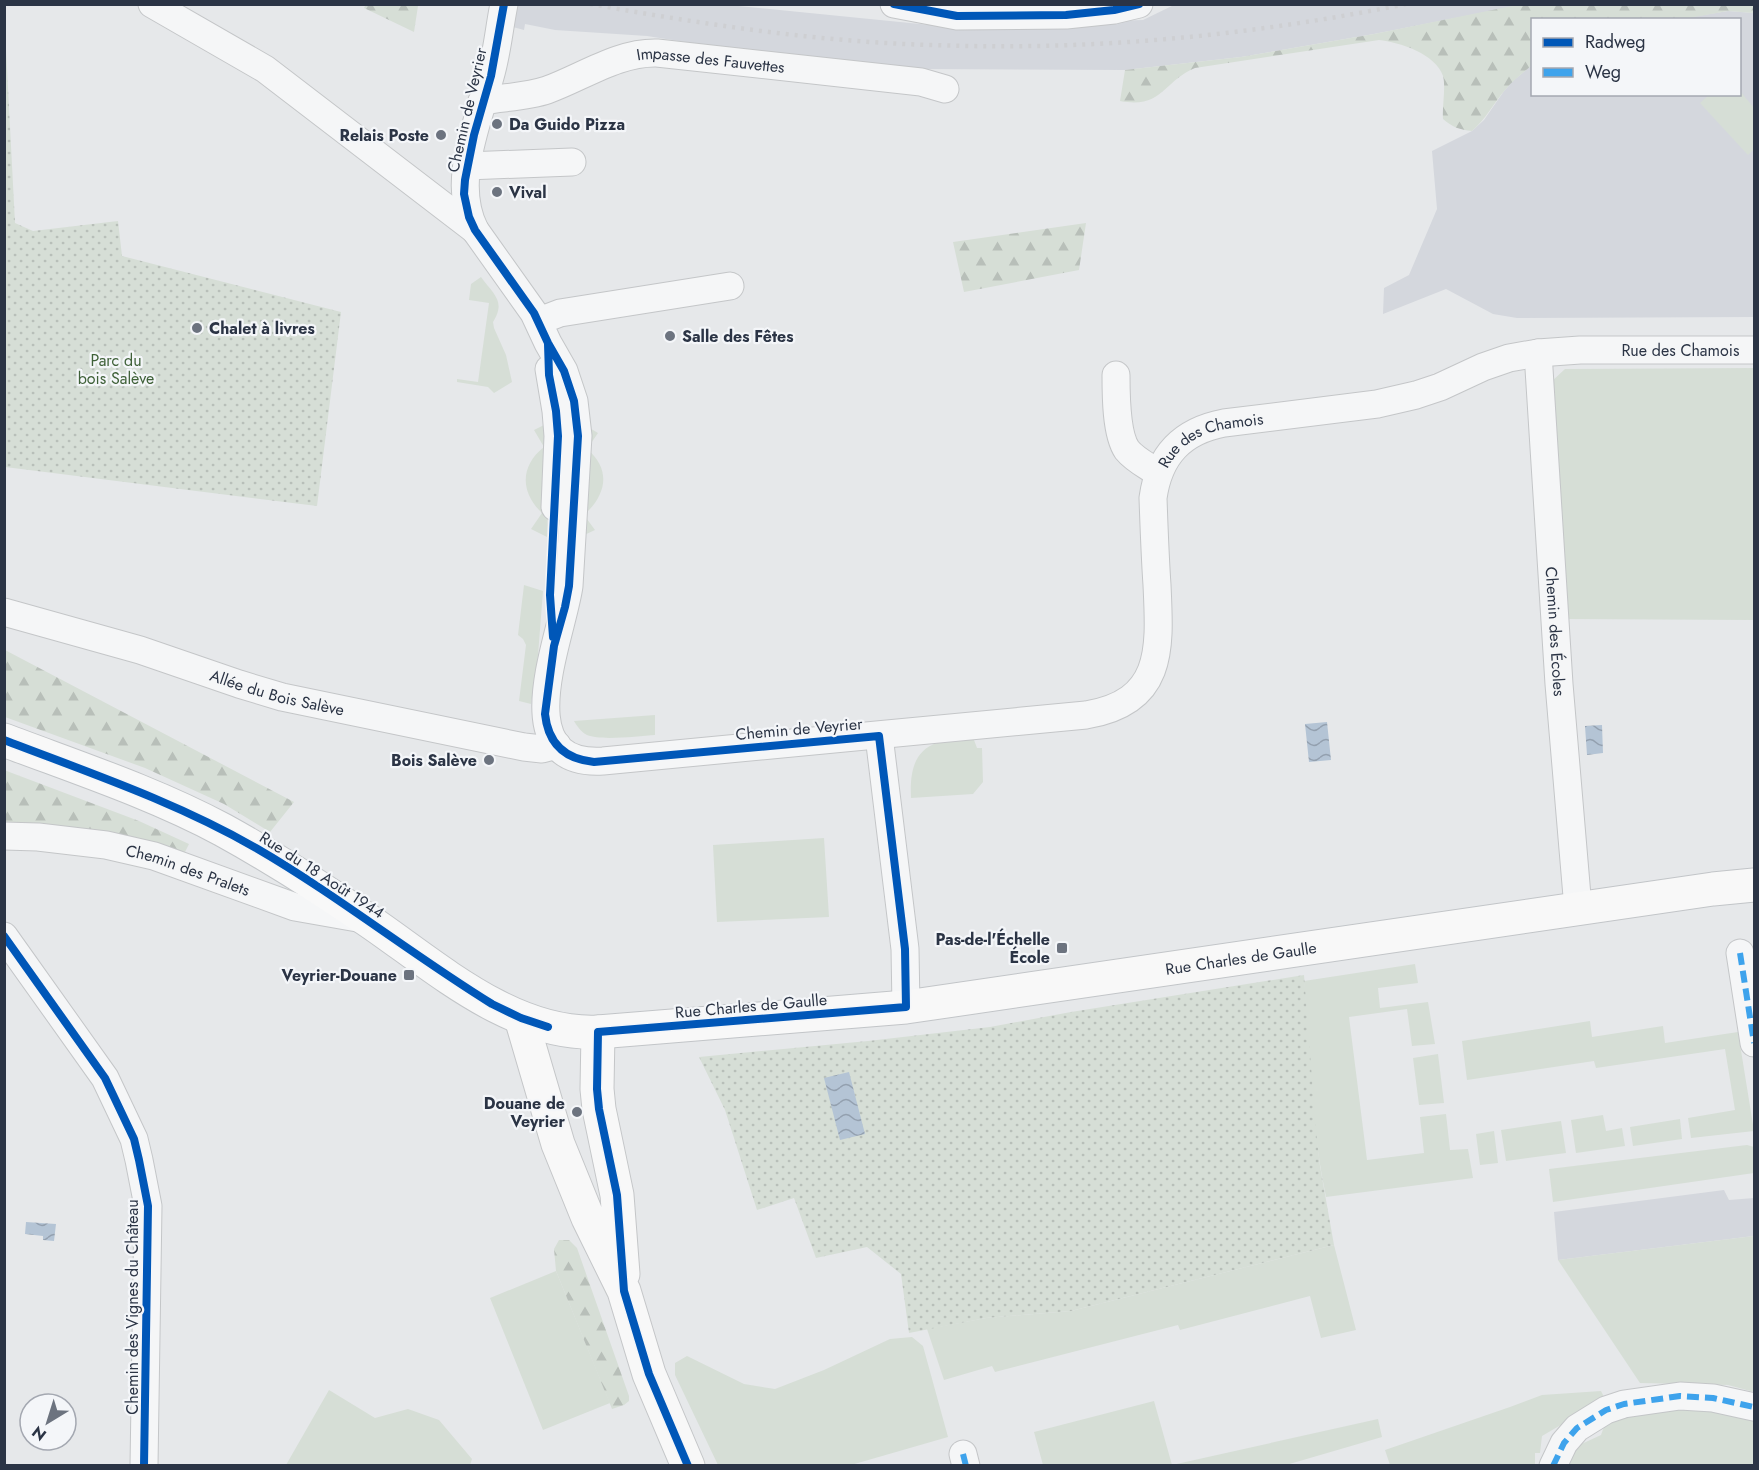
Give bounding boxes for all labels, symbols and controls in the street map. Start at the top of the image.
legend [1531,18,1741,96]
text: Radweg [1585,29,1646,55]
street label: Impasse des Fauvettes [635,41,786,78]
street label: Chemin de Veyrier [441,45,493,175]
text: Weg [1585,59,1621,85]
place label: Da Guido Pizza [509,113,625,136]
marker: Da Guido Pizza [490,117,504,131]
place label: Relais Poste [340,124,429,147]
marker: Relais Poste [434,128,448,142]
place label: Vival [508,181,547,204]
marker: Vival [490,185,504,199]
place label: Chalet à livres [209,317,315,340]
marker: Chalet à livres [190,321,204,335]
place label: Salle des Fêtes [682,325,793,348]
marker: Salle des Fêtes [663,329,677,343]
street label: Rue des Chamois [1621,339,1739,362]
park label: Parc du bois Salève [78,349,154,390]
street label: Rue des Chamois [1152,407,1264,472]
street label: Chemin des Écoles [1540,566,1571,697]
street label: Allée du Bois Salève [207,663,346,721]
street label: Chemin de Veyrier [735,712,864,746]
place label: Bois Salève [391,749,477,772]
marker: Bois Salève [482,753,496,767]
street label: Rue du 18 Août 1944 [255,826,389,924]
street label: Chemin des Pralets [123,838,253,901]
place label: Pas-de-l'Échelle École [936,928,1050,969]
street label: Rue Charles de Gaulle [1164,936,1318,980]
marker: Pas-de-l'Échelle École [1055,941,1069,955]
place label: Veyrier-Douane [281,964,397,987]
marker: Veyrier-Douane [402,968,416,982]
street label: Rue Charles de Gaulle [674,988,828,1024]
place label: Douane de Veyrier [484,1092,565,1133]
marker: Douane de Veyrier [570,1105,584,1119]
street label: Chemin des Vignes du Château [121,1199,144,1415]
north arrow [18,1392,78,1452]
text: N [27,1420,51,1446]

